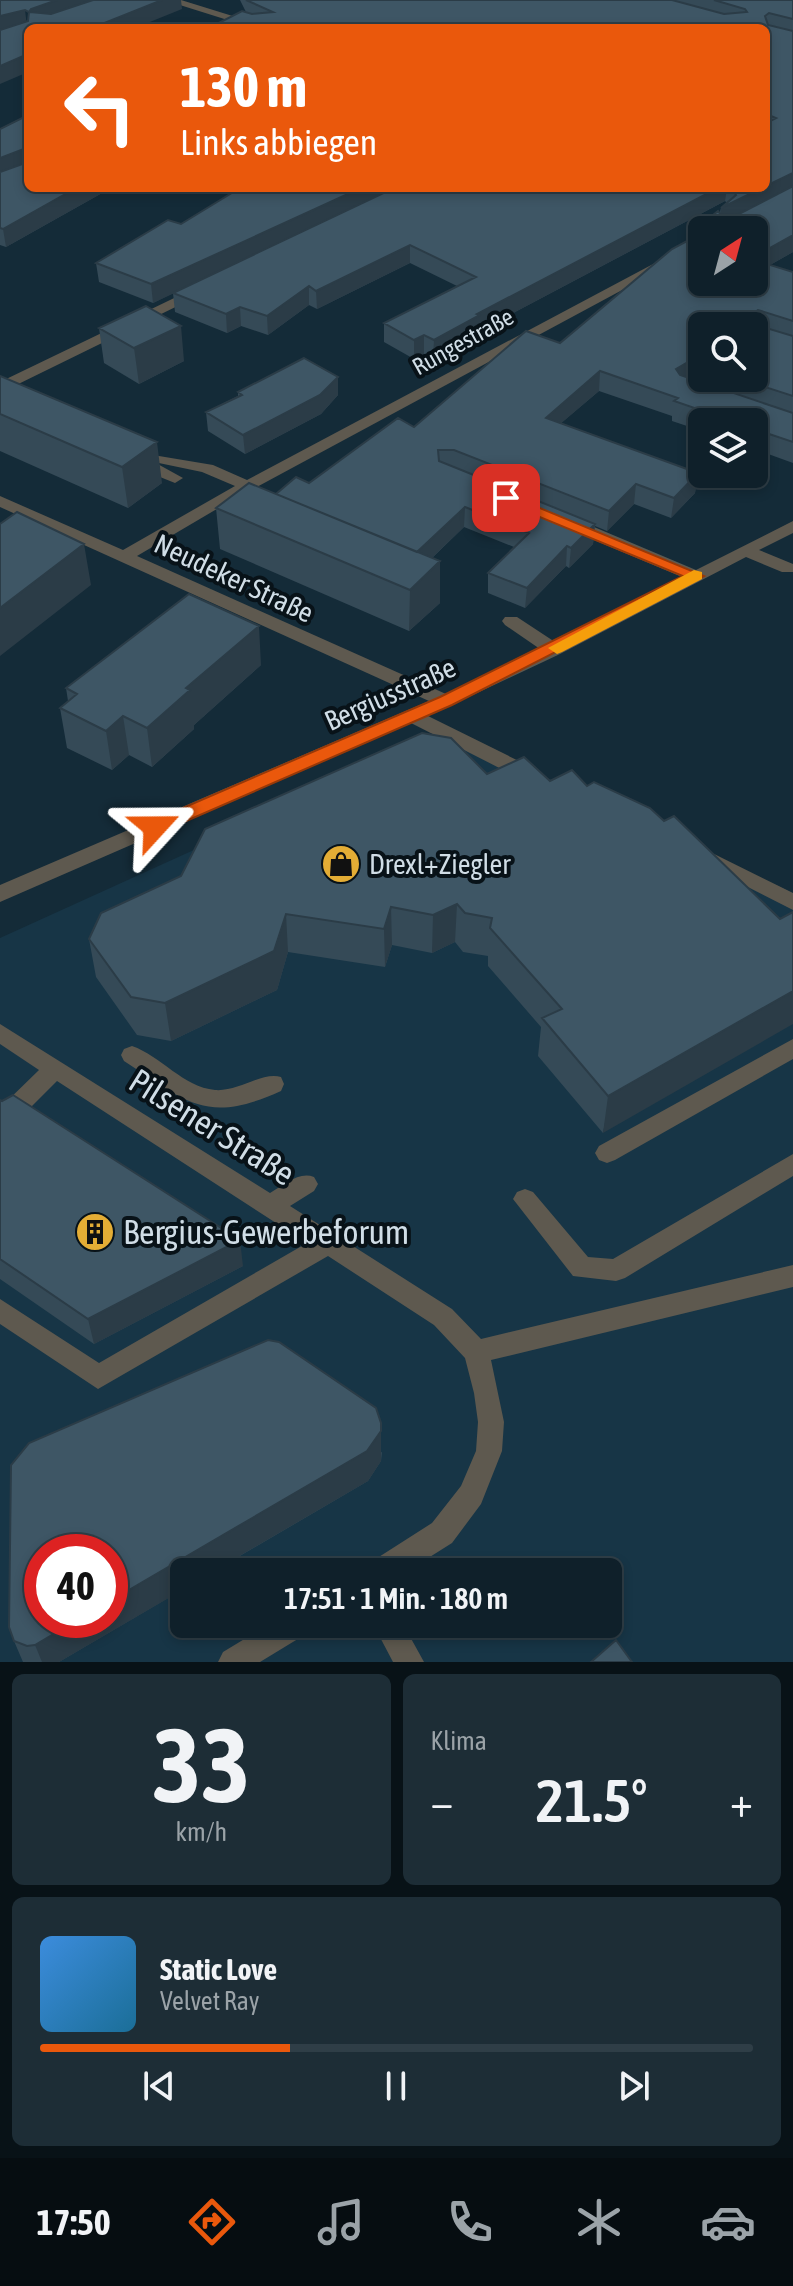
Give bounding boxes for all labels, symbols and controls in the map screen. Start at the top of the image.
text: 130 m [180,55,307,119]
icon: left [48,56,152,160]
text: Links abbiegen [180,121,377,163]
north arrow [688,216,768,296]
map controls [688,216,768,488]
street label: Rungestraße [408,303,518,380]
button: search [688,312,768,392]
button: layers [688,408,768,488]
pin [472,464,540,532]
icon: arrive [484,476,528,520]
street label: Neudeker Straße [149,527,319,629]
street label: Bergiusstraße [320,651,460,737]
position arrow [113,785,197,869]
shop icon: Drexl+Ziegler [320,843,362,885]
place label: Drexl+Ziegler [369,848,511,880]
street label: Pilsener Straße [122,1060,302,1193]
building icon: Bergius-Gewerbeforum [74,1211,116,1253]
place label: Bergius-Gewerbeforum [123,1212,409,1251]
speed limit sign: 40 [24,1534,128,1638]
text: 17:51 · 1 Min. · 180 m [284,1581,508,1615]
text: 33 [152,1705,250,1824]
text: Klima [431,1726,487,1756]
text: 21.5° [536,1766,648,1835]
text: − [431,1776,453,1826]
text: + [730,1776,753,1826]
text: km/h [175,1817,227,1847]
text: Static Love [160,1952,277,1986]
text: Velvet Ray [160,1986,260,2016]
icon: previous [137,2064,181,2108]
icon: pause [374,2064,418,2108]
icon: next [612,2064,656,2108]
icon: directions [184,2194,240,2250]
icon: music [313,2194,369,2250]
icon: phone [442,2194,498,2250]
icon: climate [571,2194,627,2250]
icon: car [700,2194,756,2250]
text: 17:50 [37,2201,111,2243]

